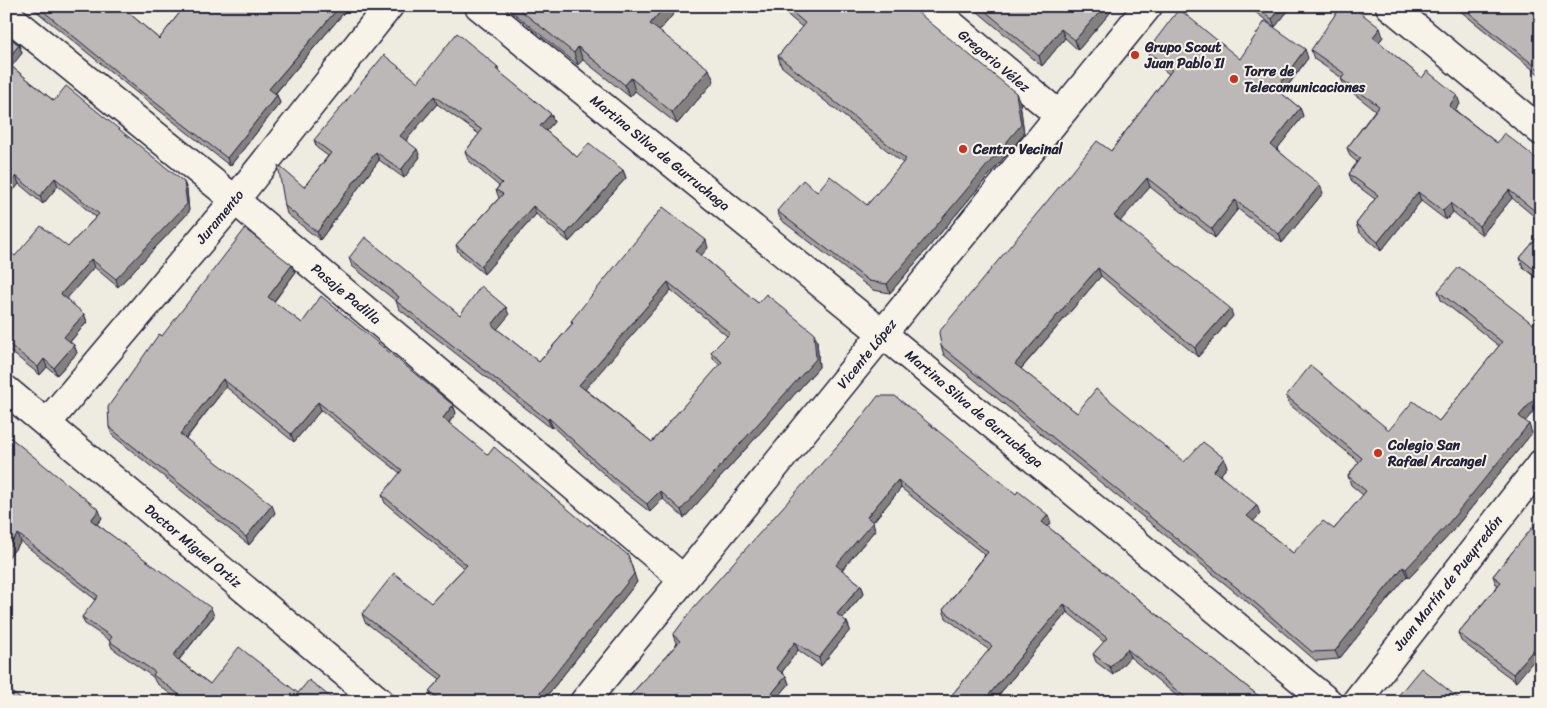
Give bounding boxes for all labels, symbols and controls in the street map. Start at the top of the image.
street label: Gregorio Vélez [952,23,1036,99]
place label: Grupo Scout Juan Pablo II [1144,35,1225,76]
marker: Grupo Scout Juan Pablo II [1129,49,1141,61]
place label: Torre de Telecomunicaciones [1244,59,1366,100]
marker: Torre de Telecomunicaciones [1228,73,1240,85]
street label: Martina Silva de Gurruchaga [584,88,736,218]
place label: Centro Vecinal [972,137,1063,162]
marker: Centro Vecinal [957,143,969,155]
street label: Juramento [189,184,251,251]
street label: Pasaje Padilla [305,257,387,331]
street label: Vicente López [831,313,904,395]
street label: Martina Silva de Gurruchaga [899,343,1049,475]
place label: Colegio San Rafael Arcangel [1387,433,1487,474]
marker: Colegio San Rafael Arcangel [1372,447,1384,459]
street label: Doctor Miguel Ortiz [139,497,248,595]
street label: Juan Martín de Pueyrredón [1386,509,1509,657]

